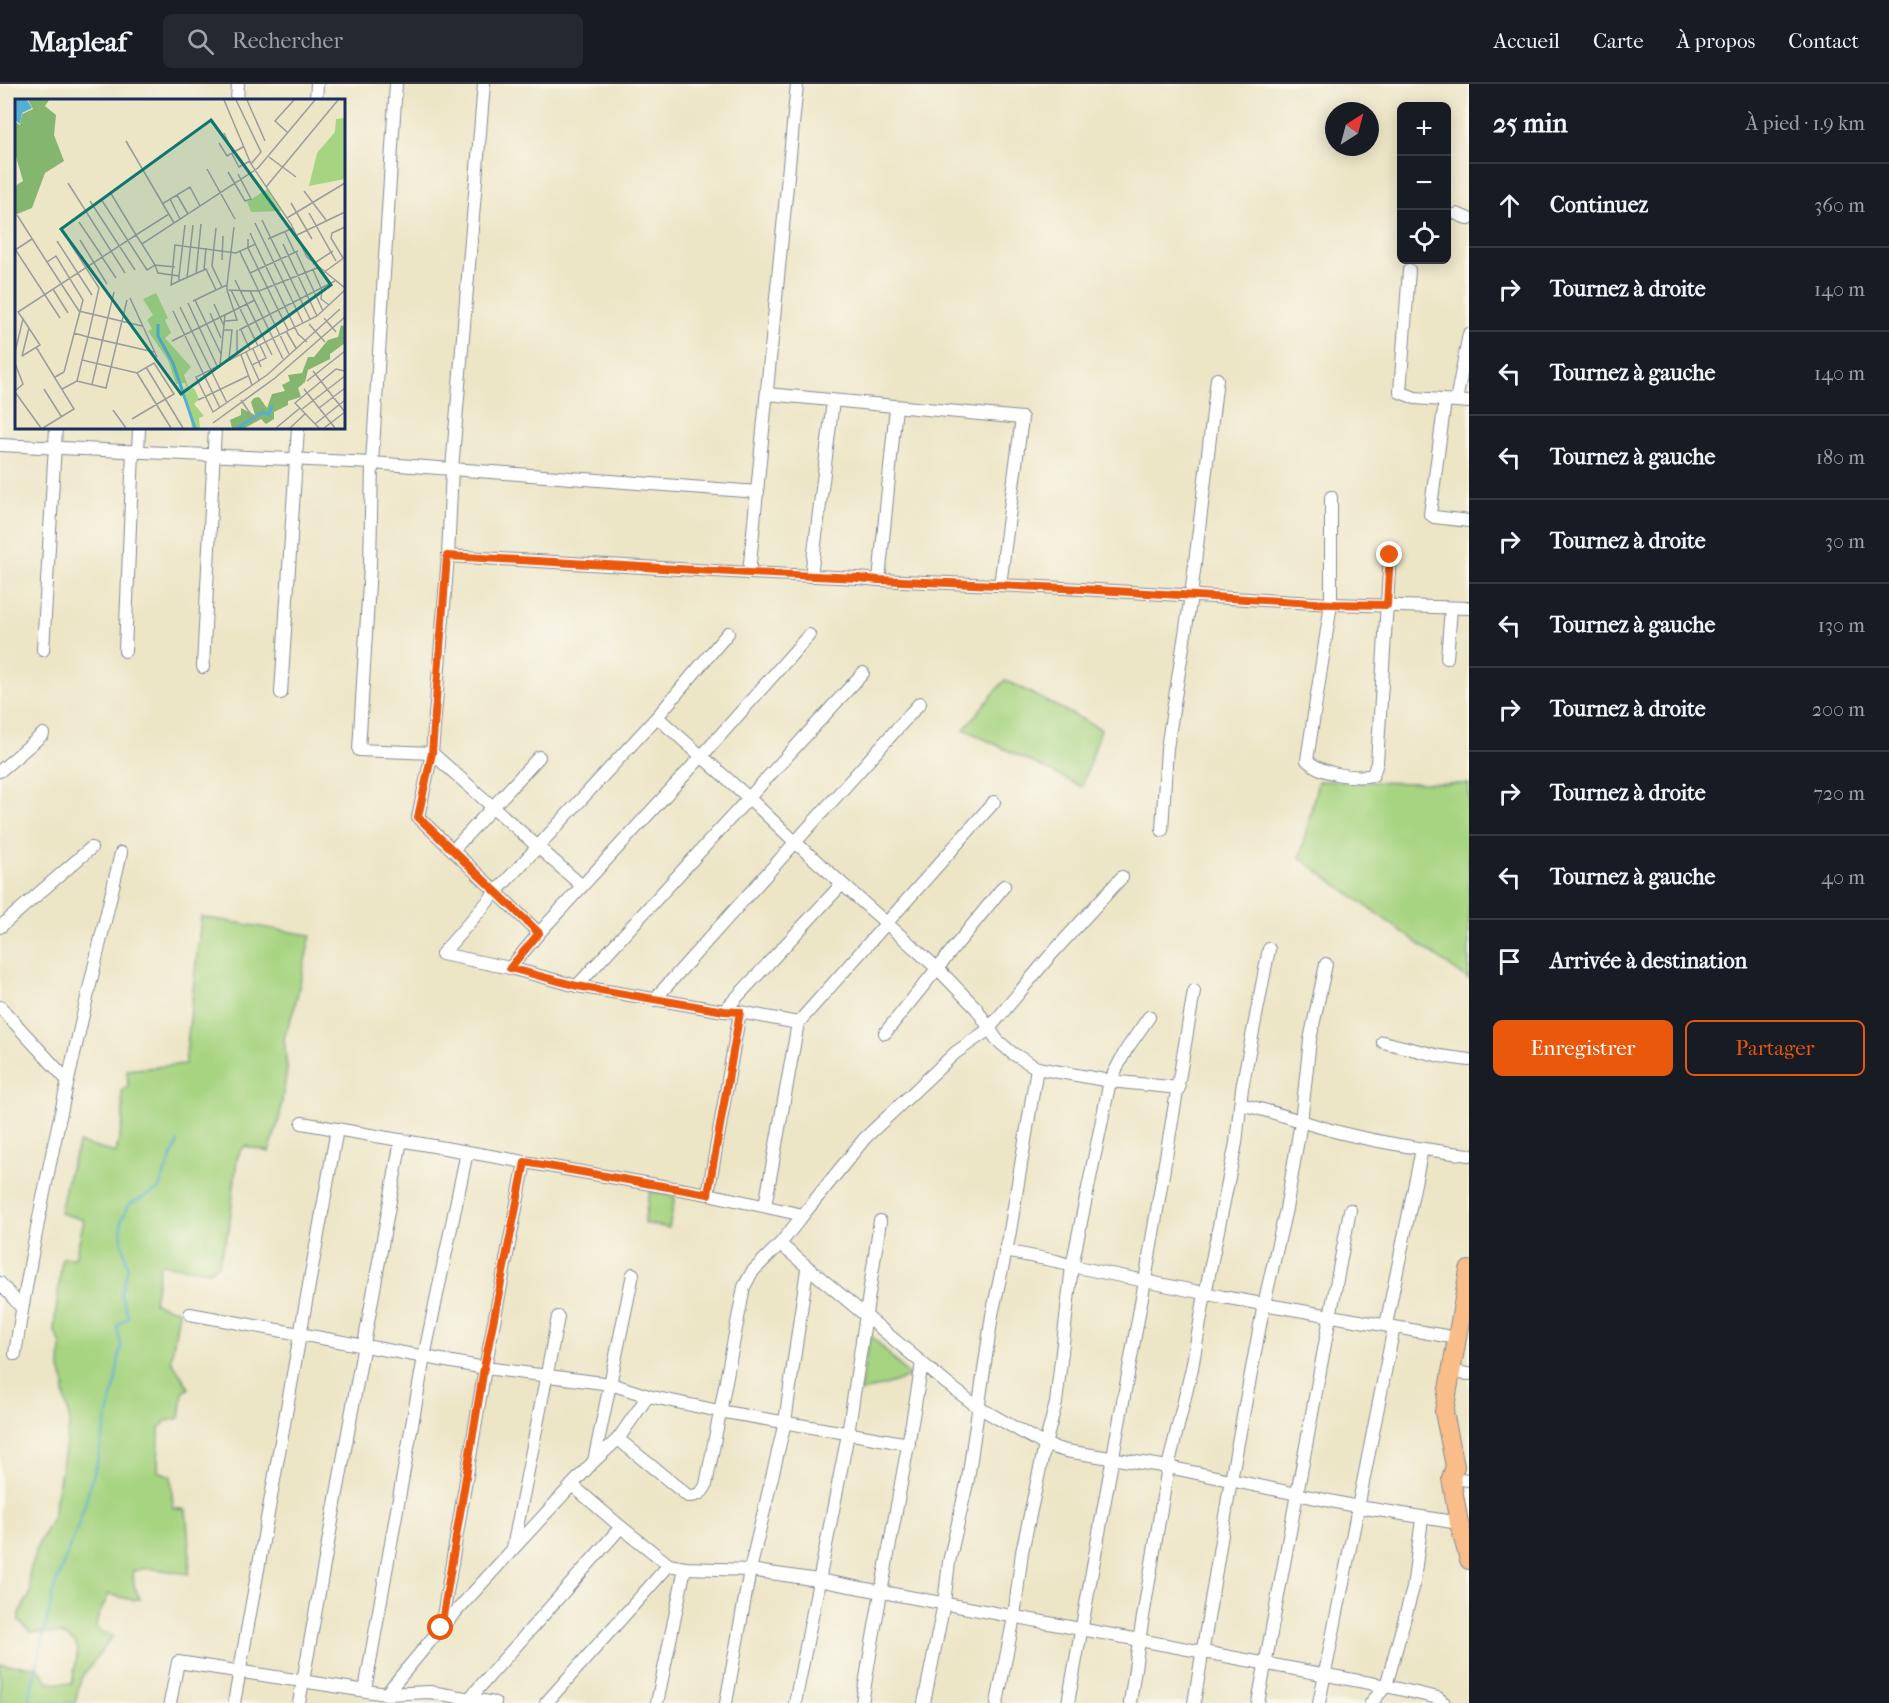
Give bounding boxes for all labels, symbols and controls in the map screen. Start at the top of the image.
search box [163,14,583,68]
text: Mapleaf [30,25,127,58]
icon: search [184,25,217,58]
text: Rechercher [232,28,343,54]
text: Accueil [1494,29,1560,53]
text: Carte [1593,29,1644,53]
text: À propos [1677,29,1755,53]
text: Contact [1788,29,1859,53]
inset map [15,99,345,429]
north arrow [1325,102,1379,156]
map controls [1397,102,1451,264]
button: + [1397,102,1451,156]
text: 25 min [1493,108,1568,139]
text: À pied · 1.9 km [1745,112,1865,135]
button: − [1397,156,1451,210]
icon: ahead [1493,189,1526,222]
text: Continuez [1550,192,1648,218]
text: 360 m [1814,194,1865,217]
button: locate [1397,210,1451,264]
icon: right [1493,273,1526,306]
text: Tournez à droite [1550,276,1706,302]
text: 140 m [1814,278,1865,301]
icon: left [1493,357,1526,390]
text: Tournez à gauche [1550,360,1715,386]
text: 140 m [1814,362,1865,385]
icon: left [1493,441,1526,474]
text: Tournez à gauche [1550,444,1715,470]
text: 180 m [1816,446,1865,469]
icon: right [1493,525,1526,558]
text: Tournez à droite [1550,528,1706,554]
text: 30 m [1825,530,1865,553]
route end [1376,541,1402,567]
icon: left [1493,609,1526,642]
text: Tournez à gauche [1550,612,1715,638]
text: 130 m [1818,614,1865,637]
icon: right [1493,693,1526,726]
text: Tournez à droite [1550,696,1706,722]
text: 200 m [1812,698,1865,721]
icon: right [1493,777,1526,810]
text: Tournez à droite [1550,780,1706,806]
text: 720 m [1813,782,1865,805]
icon: left [1493,861,1526,894]
text: Tournez à gauche [1550,864,1715,890]
text: 40 m [1821,866,1865,889]
icon: arrive [1493,945,1526,978]
text: Arrivée à destination [1550,948,1747,974]
button: Enregistrer [1493,1020,1673,1076]
button: Partager [1685,1020,1865,1076]
route start [427,1614,453,1640]

